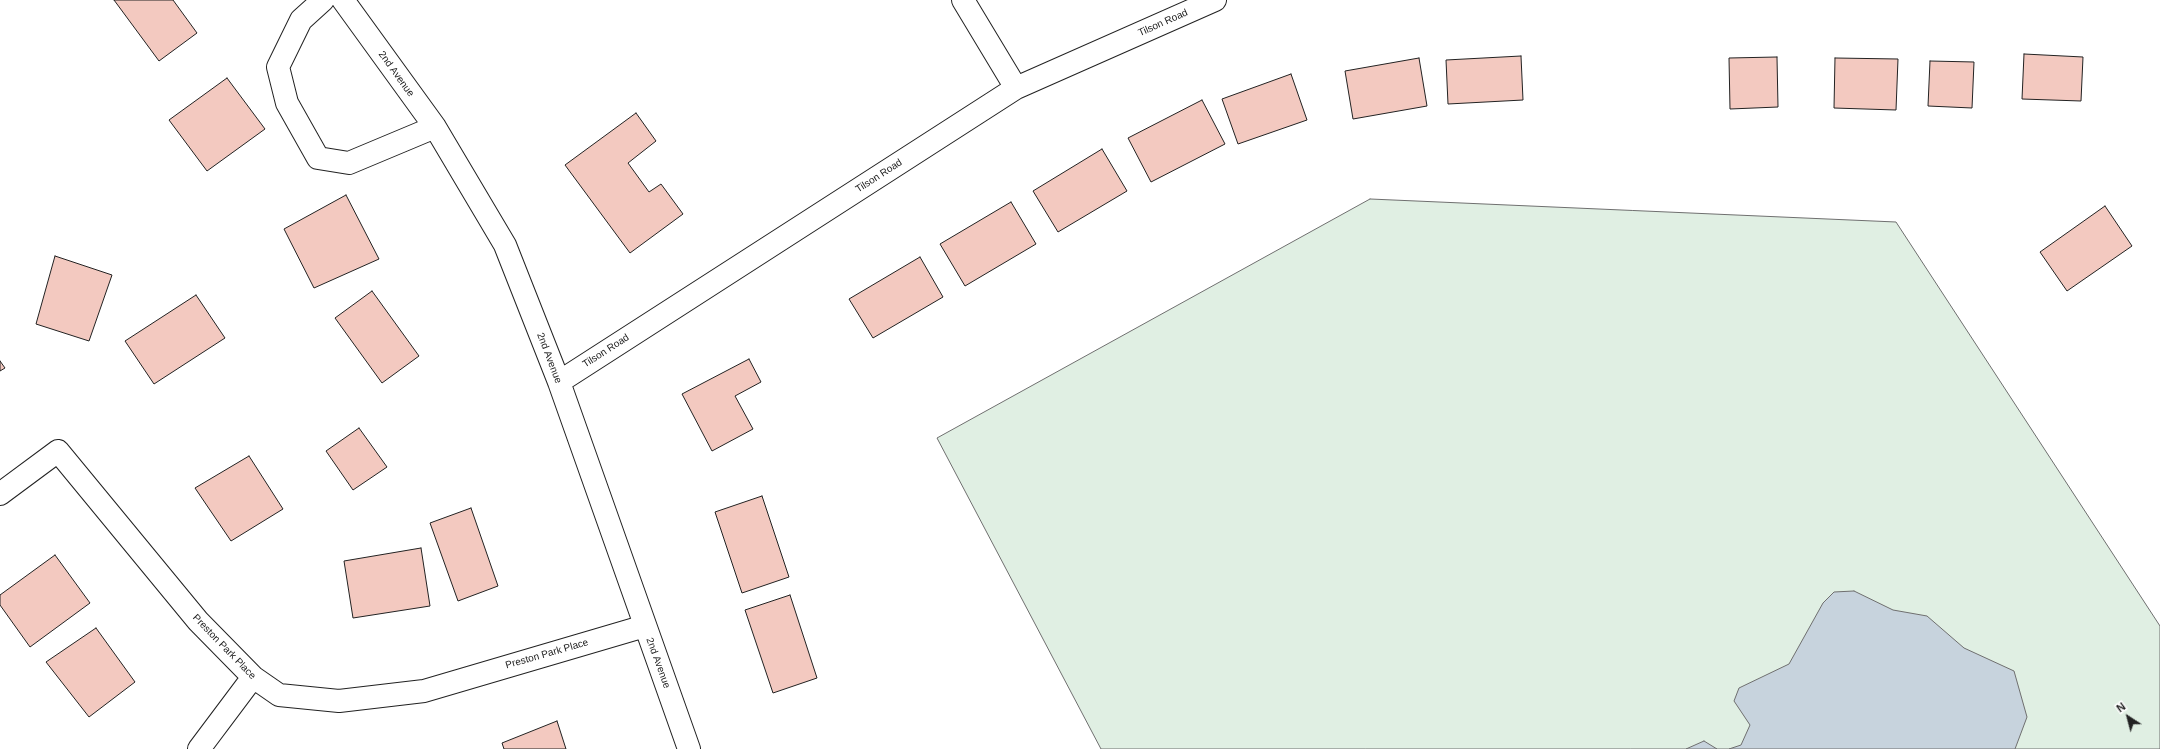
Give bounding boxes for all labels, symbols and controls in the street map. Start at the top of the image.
street label: Tilson Road [1136,7,1190,39]
street label: 2nd Avenue [376,49,416,99]
street label: Tilson Road [854,157,904,195]
street label: 2nd Avenue [534,331,564,385]
street label: Tilson Road [581,332,631,370]
street label: Preston Park Place [190,612,258,682]
street label: Preston Park Place [504,636,590,672]
street label: 2nd Avenue [643,636,673,690]
north arrow [2108,697,2148,737]
text: N [2114,700,2128,714]

